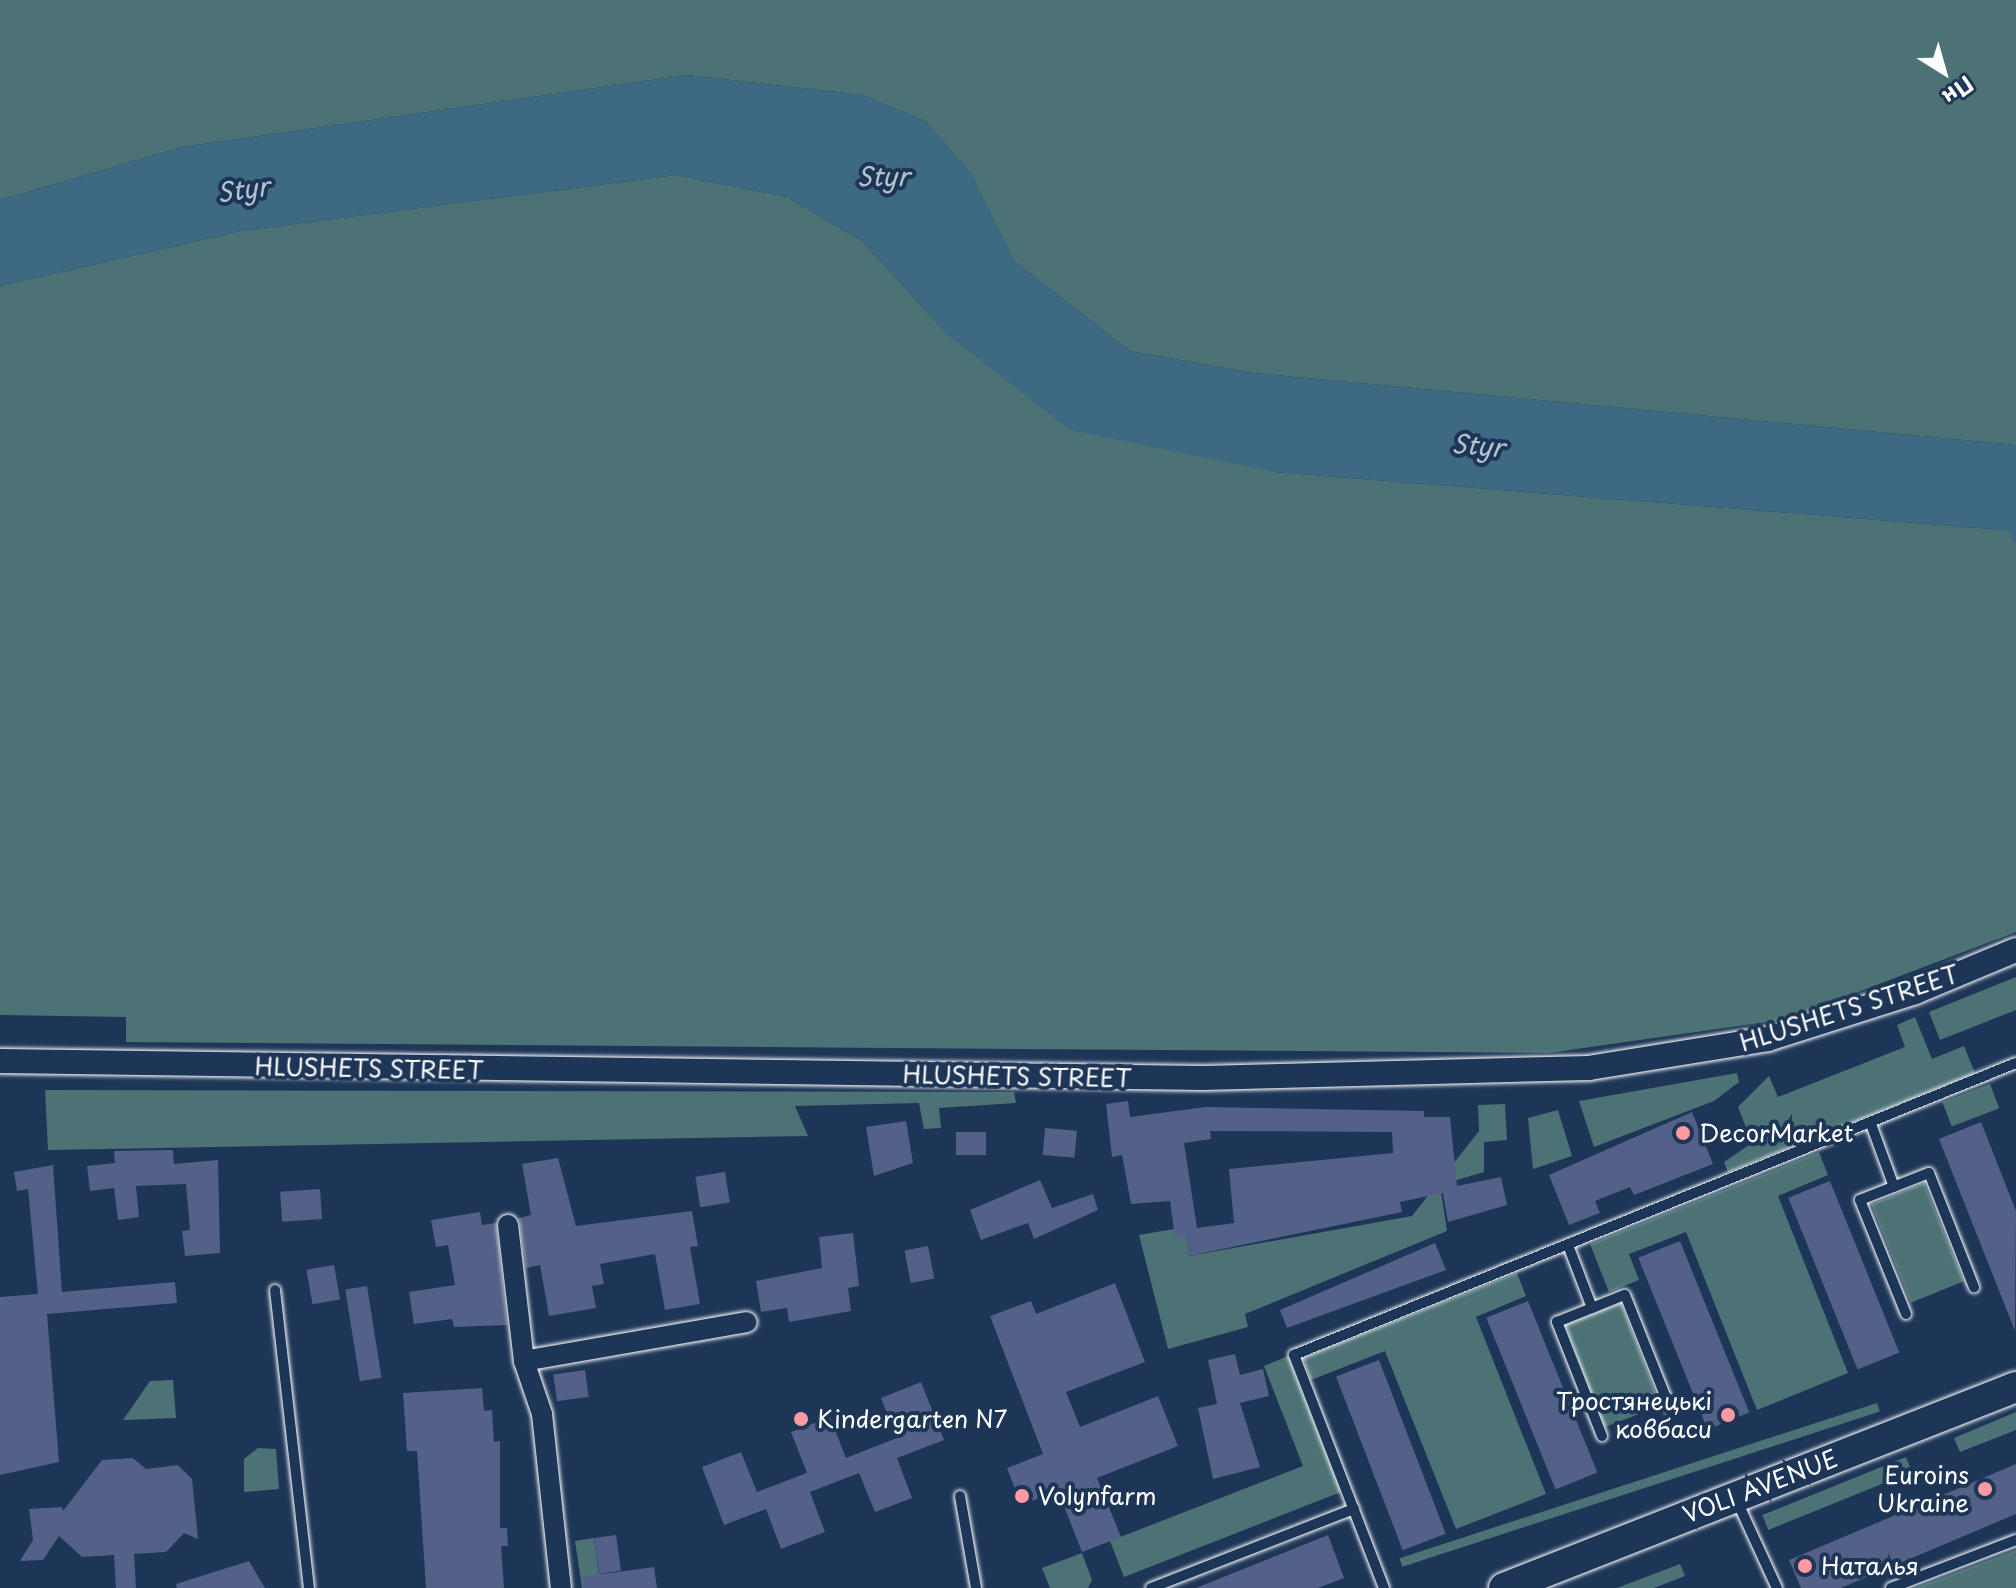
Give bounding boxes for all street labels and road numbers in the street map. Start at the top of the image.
street label: HLUSHETS STREET [1734,959,1964,1057]
street label: HLUSHETS STREET [253,1052,485,1084]
street label: HLUSHETS STREET [901,1060,1133,1092]
street label: VOLI AVENUE [1679,1443,1841,1529]

